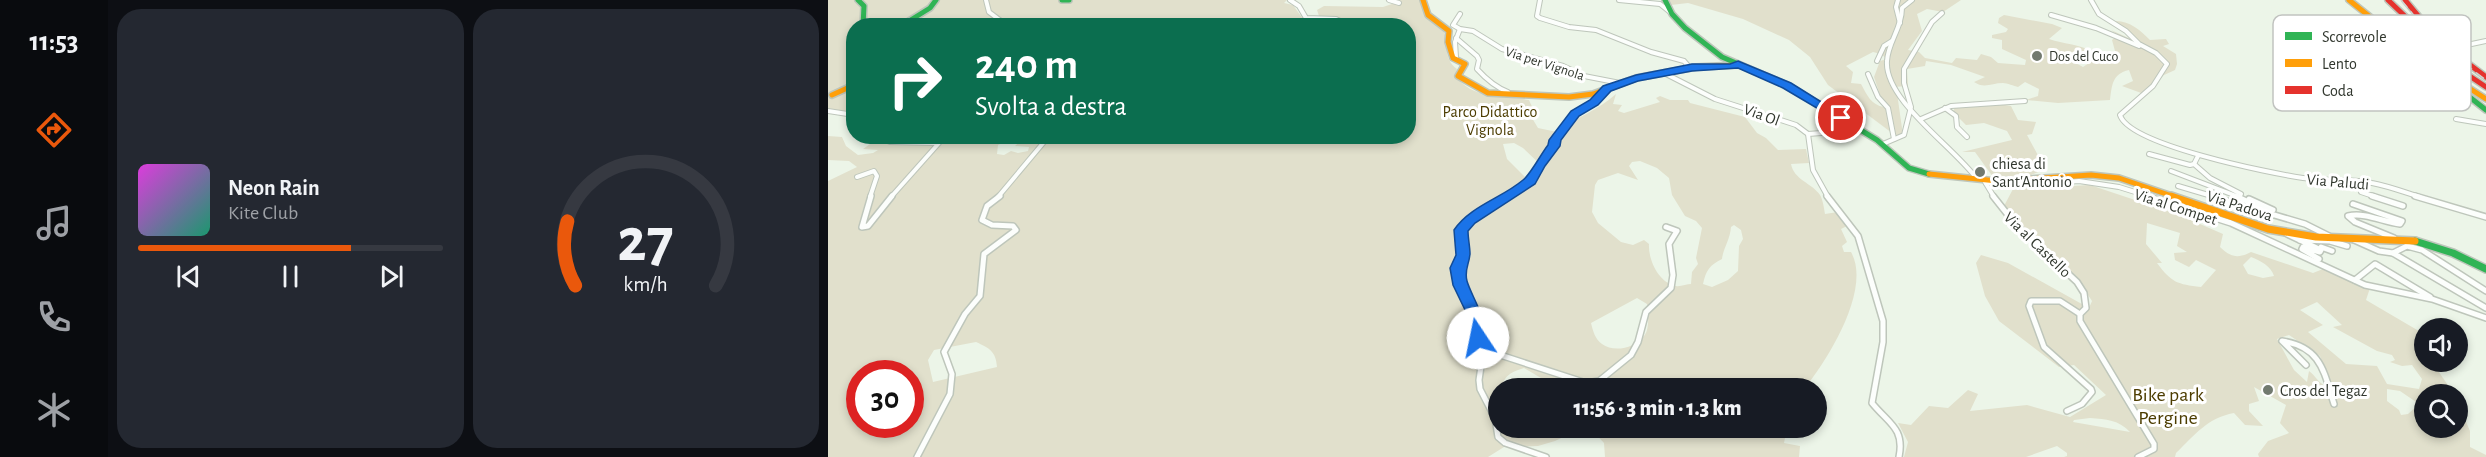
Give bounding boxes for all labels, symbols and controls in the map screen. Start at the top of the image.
legend [2273,15,2471,111]
text: 11:53 [30,28,78,55]
text: Scorrevole [2322,29,2387,45]
icon: right [876,42,954,120]
text: 240 m [975,44,1078,86]
street label: Via per Vignola [1503,45,1587,84]
marker: Dos del Cuco [2030,49,2044,63]
place label: Dos del Cuco [2049,50,2118,64]
text: Lento [2322,56,2357,72]
text: Coda [2322,83,2354,99]
pin [1815,92,1866,143]
text: Svolta a destra [975,93,1127,120]
street label: Via Ol [1742,101,1782,129]
icon: arrive [1824,101,1857,134]
park label: Parco Didattico Vignola [1443,104,1538,138]
icon: directions [33,109,75,151]
place label: chiesa di Sant'Antonio [1992,156,2072,190]
marker: chiesa di Sant'Antonio [1973,165,1987,179]
street label: Via Paludi [2306,171,2370,193]
text: Neon Rain [228,177,320,199]
street label: Via al Compet [2132,186,2219,228]
street label: Via Padova [2205,188,2275,224]
icon: music [33,202,75,244]
text: Kite Club [228,203,298,223]
street label: Via al Castello [2001,209,2074,281]
text: 27 [618,210,674,272]
icon: previous [172,260,205,293]
icon: pause [274,260,307,293]
icon: next [375,260,408,293]
text: km/h [624,274,668,295]
icon: phone [33,296,75,338]
position arrow [1446,306,1510,370]
map controls [2414,318,2468,438]
button: sound [2414,318,2468,372]
speed limit sign: 30 [846,360,924,438]
marker: Cros del Tegaz [2261,383,2275,397]
place label: Cros del Tegaz [2280,383,2368,399]
button: search [2414,384,2468,438]
park label: Bike park Pergine [2132,385,2204,428]
icon: climate [33,389,75,431]
text: 11:56 · 3 min · 1.3 km [1574,397,1741,419]

